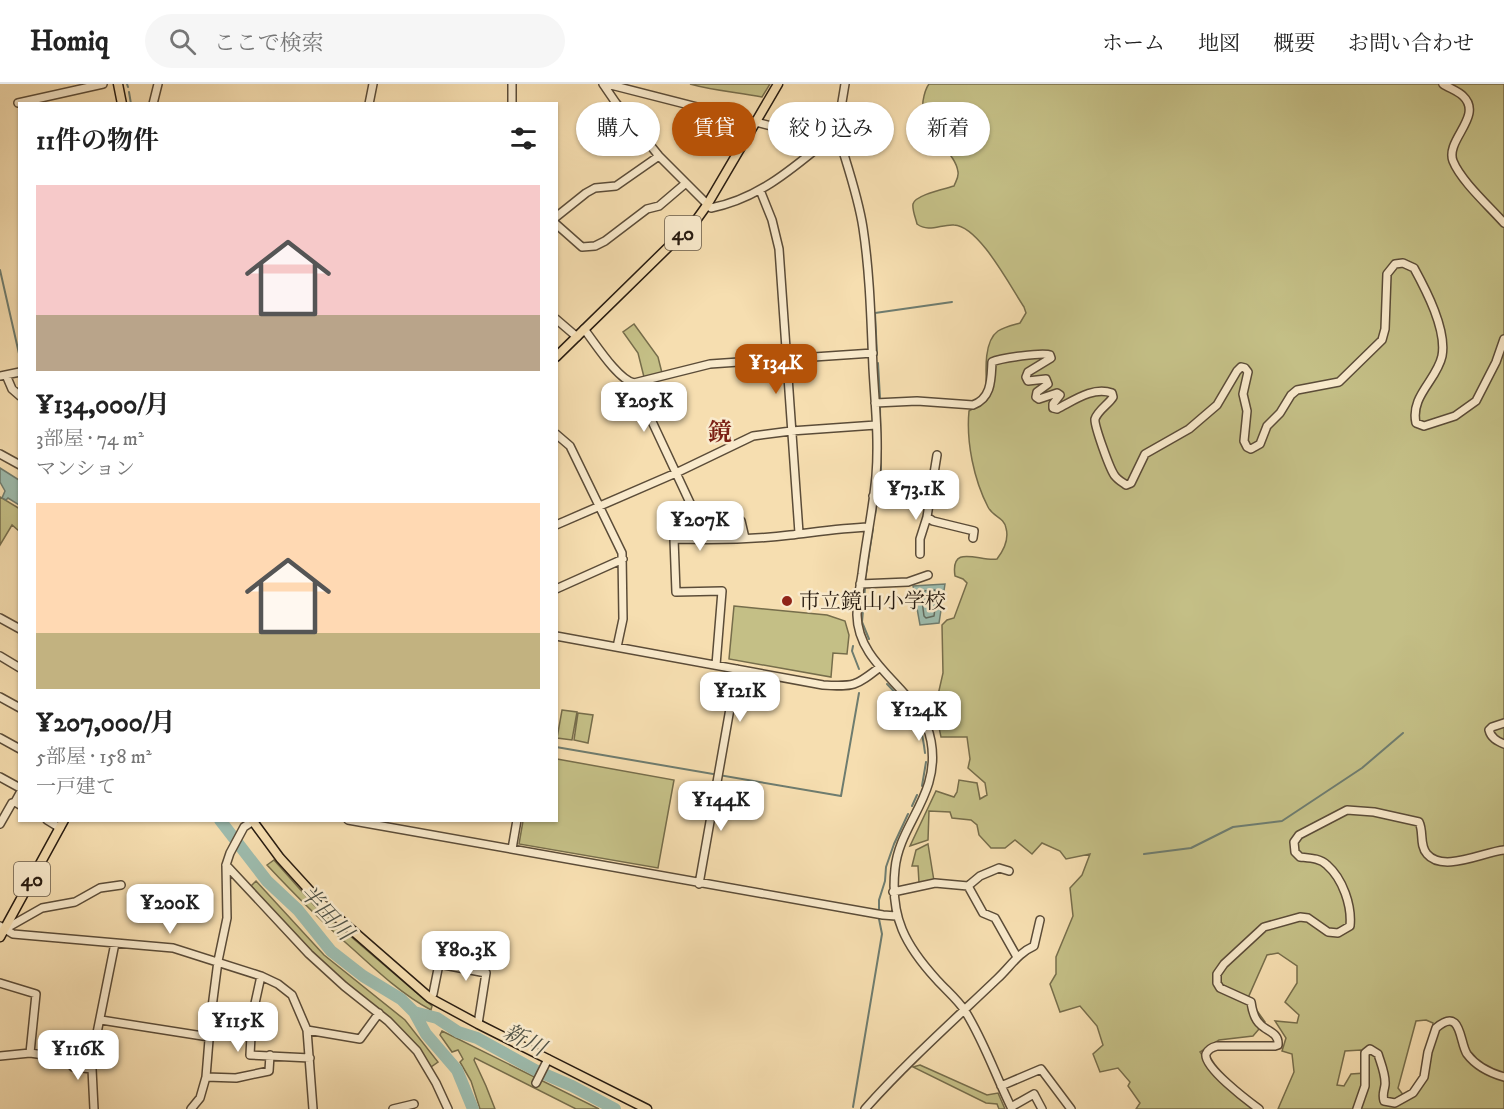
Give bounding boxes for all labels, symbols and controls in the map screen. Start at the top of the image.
search box [145,14,565,68]
text: Homiq [30,24,109,59]
icon: search [166,25,199,58]
text: ここで検索 [214,30,324,57]
text: ホーム [1102,31,1165,57]
text: 地図 [1198,31,1240,57]
text: 概要 [1273,31,1315,57]
text: お問い合わせ [1348,31,1474,57]
chip: 購入 [576,102,660,156]
chip: 賃貸 [672,102,756,156]
chip: 絞り込み [768,102,894,156]
chip: 新着 [906,102,990,156]
icon: filters [507,122,540,155]
text: 11件の物件 [36,125,159,158]
road number: 40 [665,216,701,250]
icon: home [234,224,342,332]
pin: ¥134K [734,344,818,395]
text: ¥134K [749,351,803,376]
pin: ¥205K [602,382,686,433]
text: ¥134,000/月 [36,389,170,422]
text: ¥205K [615,389,673,414]
district label: 鏡 [708,418,732,448]
text: 3部屋 · 74 m² [36,427,144,452]
text: マンション [36,457,135,482]
pin: ¥73.1K [867,470,965,521]
text: ¥73.1K [887,477,945,502]
pin: ¥207K [658,501,742,552]
text: ¥207K [671,508,729,533]
icon: home [234,542,342,650]
place label: 市立鏡山小学校 [799,589,946,615]
marker: 市立鏡山小学校 [780,594,794,608]
pin: ¥121K [698,672,782,723]
text: ¥121K [714,679,766,704]
pin: ¥124K [877,691,961,742]
text: ¥124K [891,698,947,723]
text: ¥207,000/月 [36,707,176,740]
text: 5部屋 · 158 m² [36,745,152,770]
text: 一戸建て [36,775,116,800]
pin: ¥144K [679,781,763,832]
text: ¥144K [692,788,750,813]
road number: 40 [14,862,50,896]
water label: 半田川 [294,880,360,948]
pin: ¥200K [128,884,212,935]
text: ¥200K [141,891,199,916]
pin: ¥80.3K [417,931,515,982]
text: ¥80.3K [436,938,496,963]
pin: ¥115K [196,1002,280,1053]
text: ¥115K [212,1009,264,1034]
water label: 新川 [499,1018,552,1063]
pin: ¥116K [36,1030,120,1081]
text: ¥116K [52,1037,104,1062]

